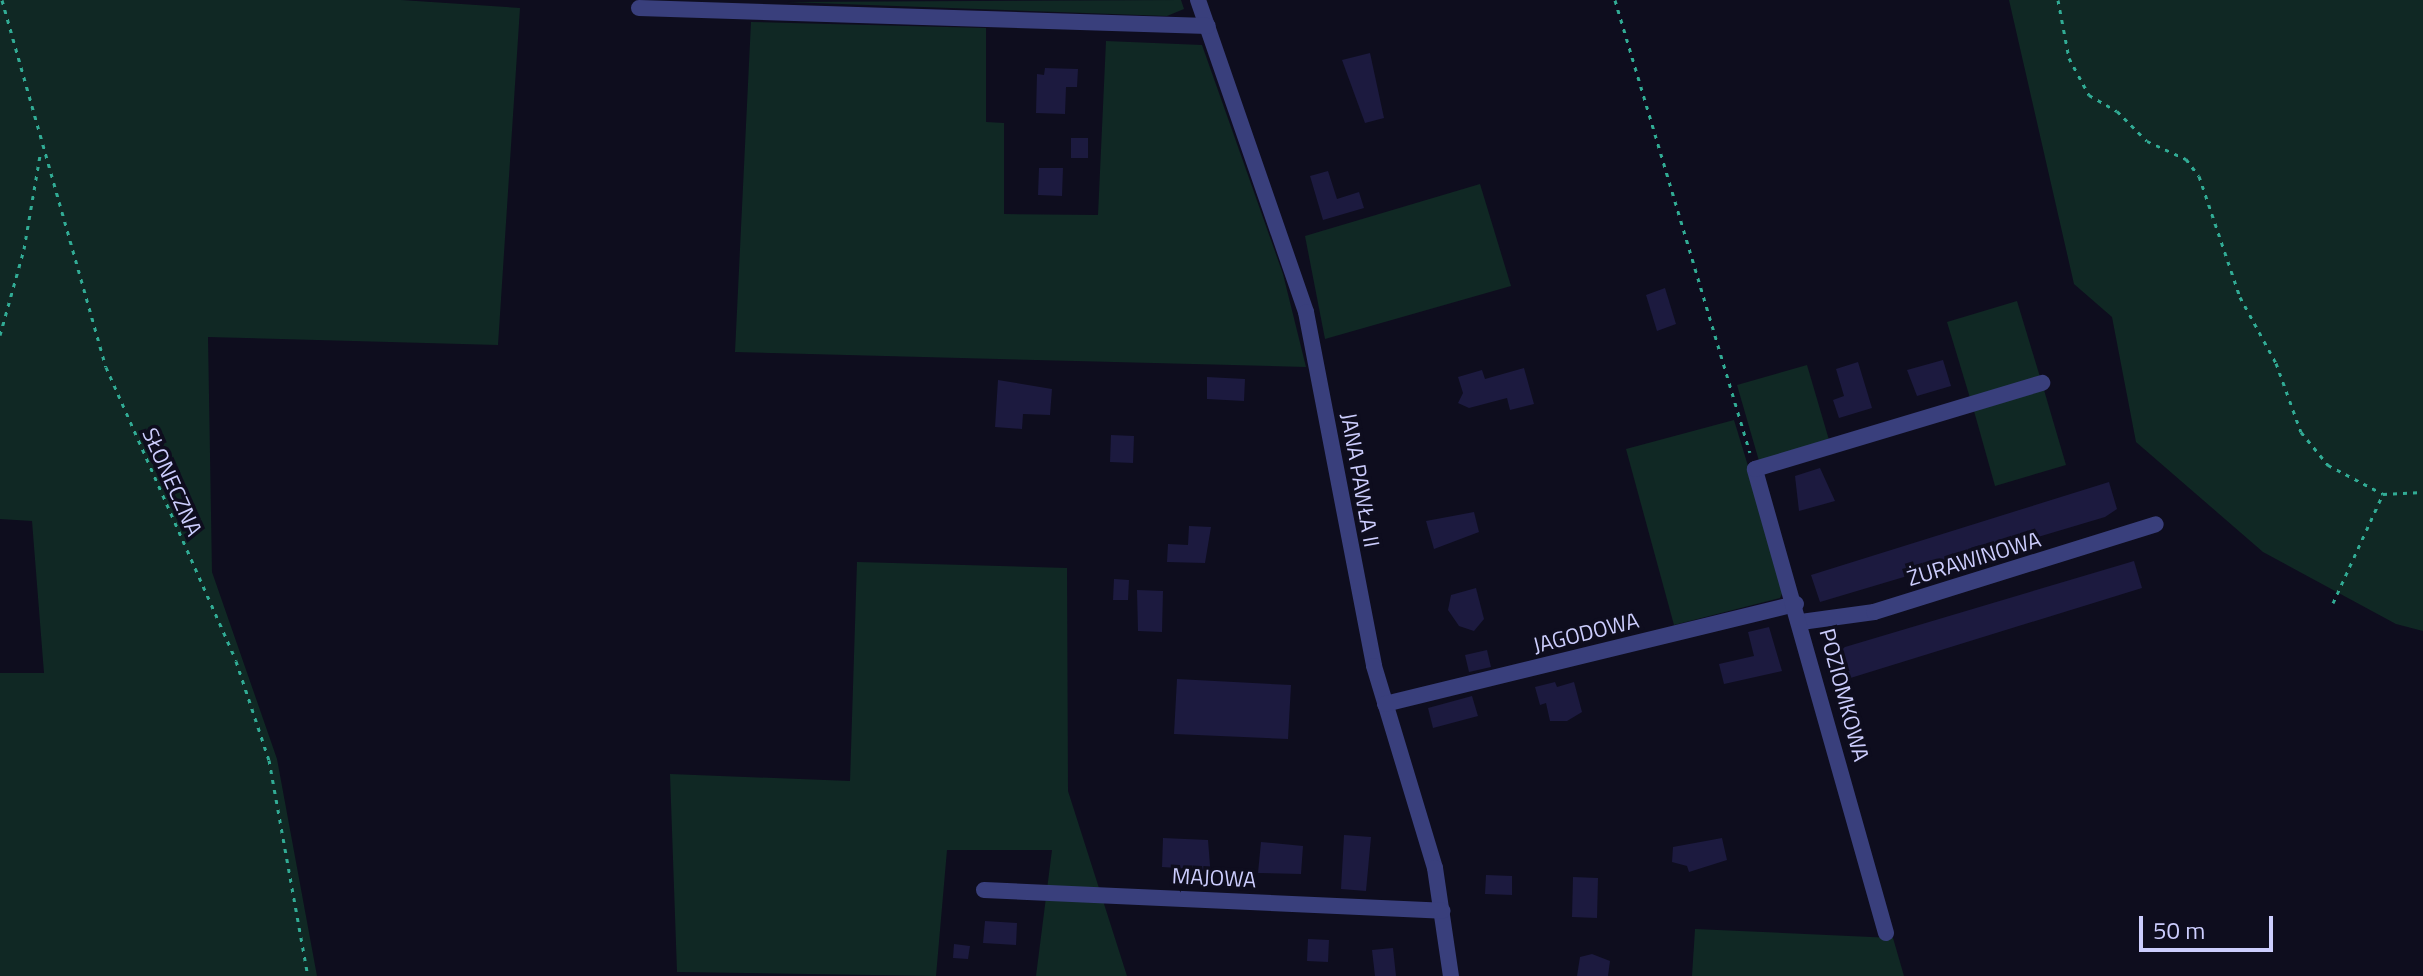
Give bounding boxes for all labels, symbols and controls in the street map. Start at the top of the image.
street label: JANA PAWŁA II [1335,411,1385,549]
street label: SŁONECZNA [137,424,207,540]
street label: ŻURAWINOWA [1904,526,2044,592]
street label: JAGODOWA [1530,607,1642,659]
street label: POZIOMKOWA [1814,626,1874,764]
street label: MAJOWA [1171,863,1257,893]
scale bar [2143,900,2277,950]
text: 50 m [2153,912,2205,948]

